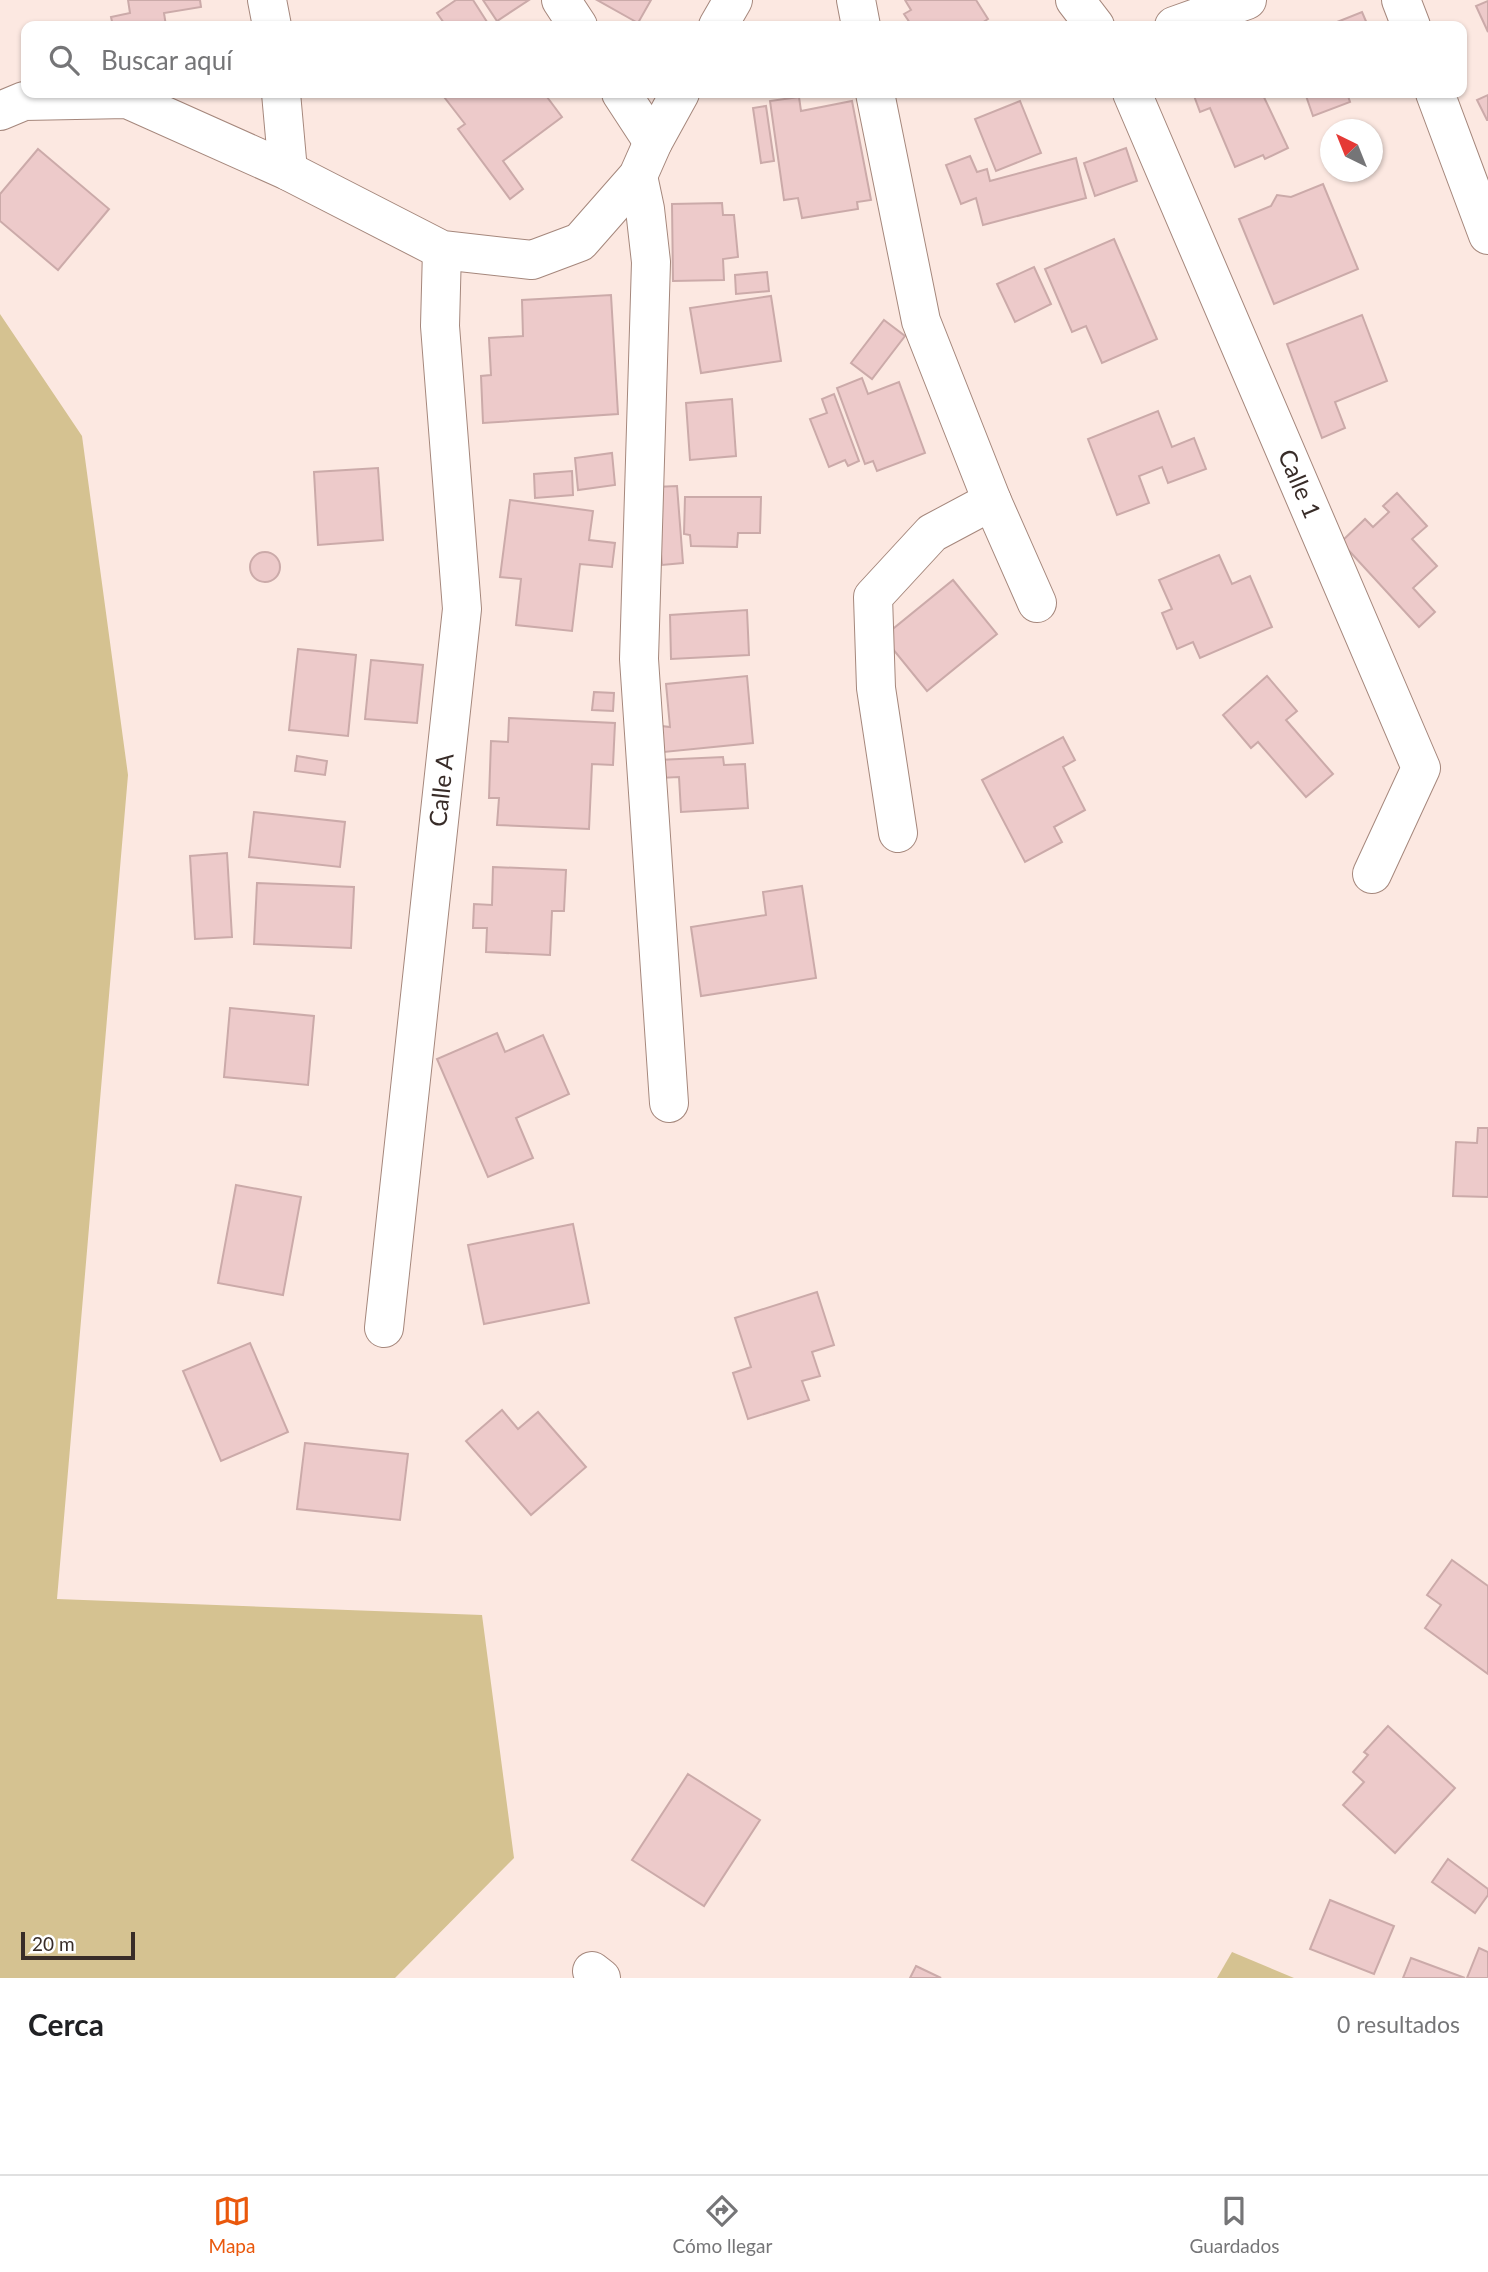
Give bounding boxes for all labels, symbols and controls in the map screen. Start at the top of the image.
search box [21,21,1467,98]
icon: search [45,41,83,79]
text: Buscar aquí [101,44,232,76]
north arrow [1320,119,1383,182]
street label: Calle 1 [1273,445,1328,522]
street label: Calle A [422,751,459,828]
scale bar [21,1929,135,1961]
text: 20 m [32,1932,75,1955]
text: Cerca [28,2006,104,2042]
text: 0 resultados [1337,2010,1460,2038]
tab: Mapa [209,2192,255,2257]
tab: Cómo llegar [673,2192,772,2257]
tab: Guardados [1189,2192,1279,2257]

